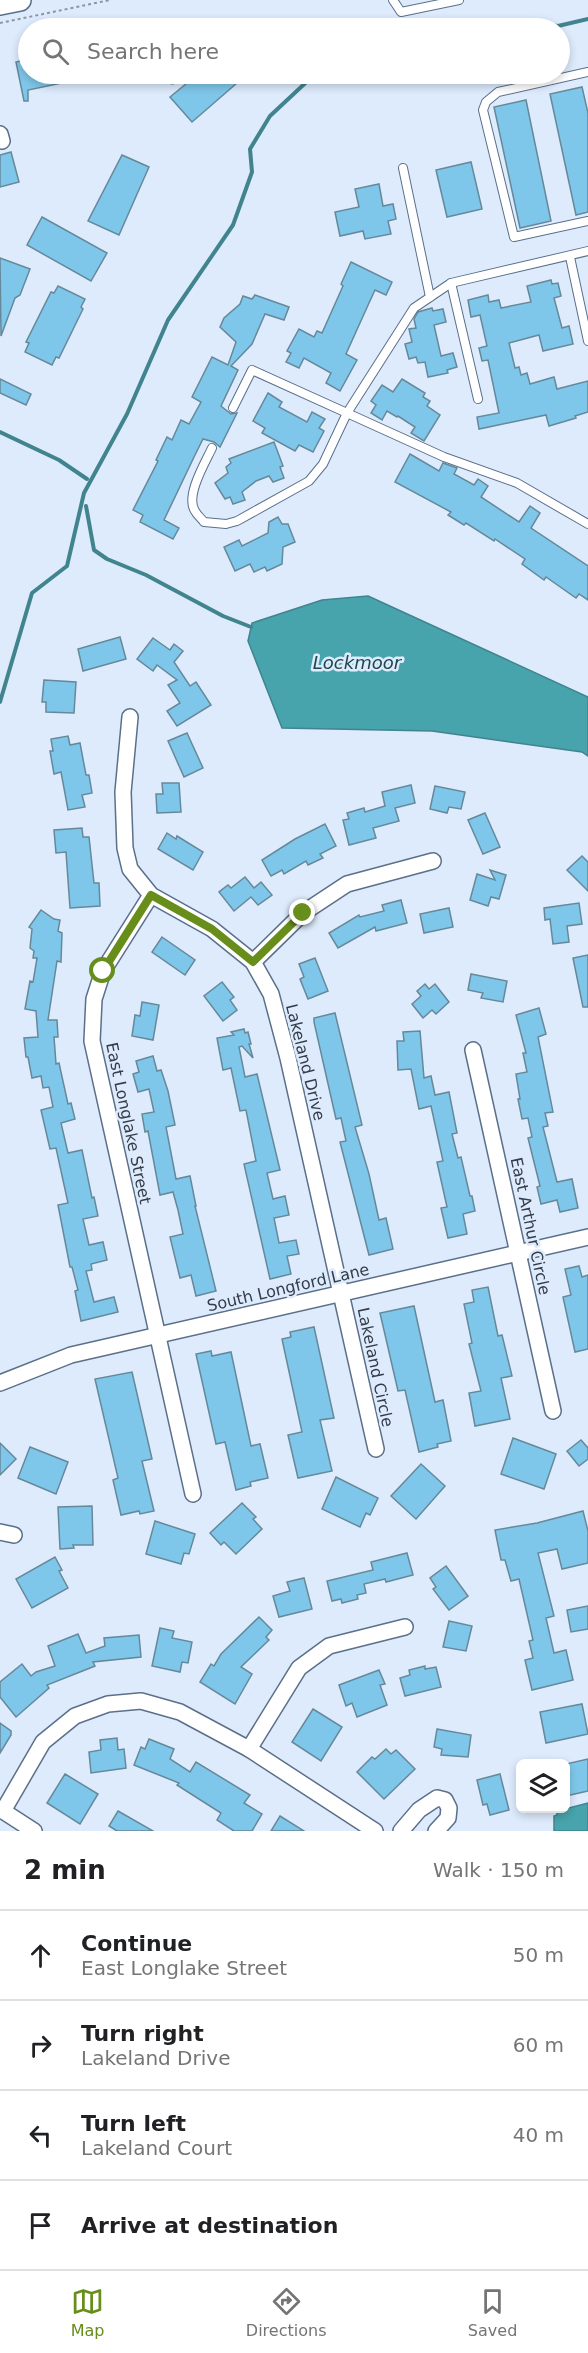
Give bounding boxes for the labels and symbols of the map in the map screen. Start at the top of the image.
water label: Lockmoor [313,652,403,673]
route end [289,899,315,925]
route start [89,957,115,983]
street label: Lakeland Drive [282,1002,329,1122]
street label: East Longlake Street [102,1041,155,1206]
street label: East Arthur Circle [507,1156,554,1297]
street label: South Longford Lane [205,1260,371,1315]
street label: Lakeland Circle [354,1306,397,1429]

